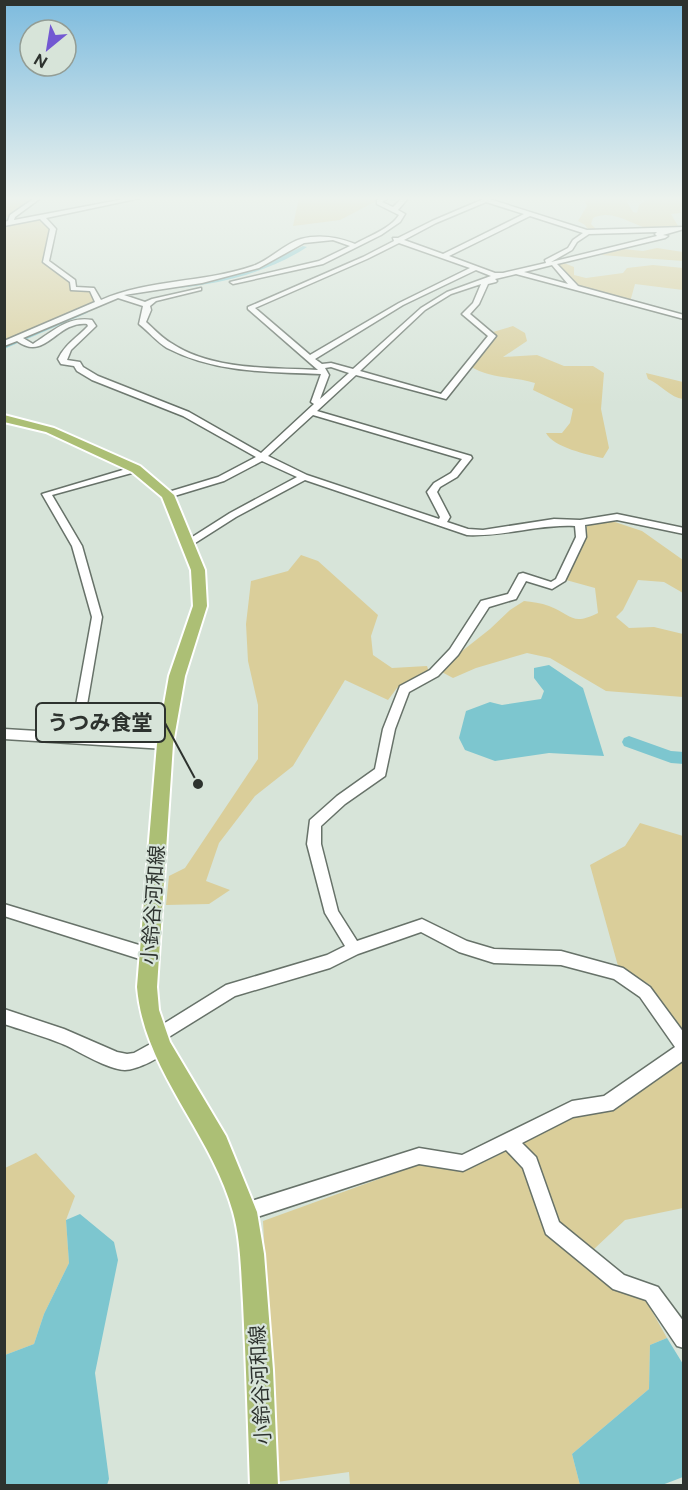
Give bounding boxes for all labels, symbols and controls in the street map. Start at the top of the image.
north arrow [18,18,78,78]
text: N [31,49,51,72]
callout: うつみ食堂 [36,703,165,742]
text: うつみ食堂 [48,710,153,735]
street label: 小鈴谷河和線 [137,844,169,966]
street label: 小鈴谷河和線 [245,1324,275,1446]

